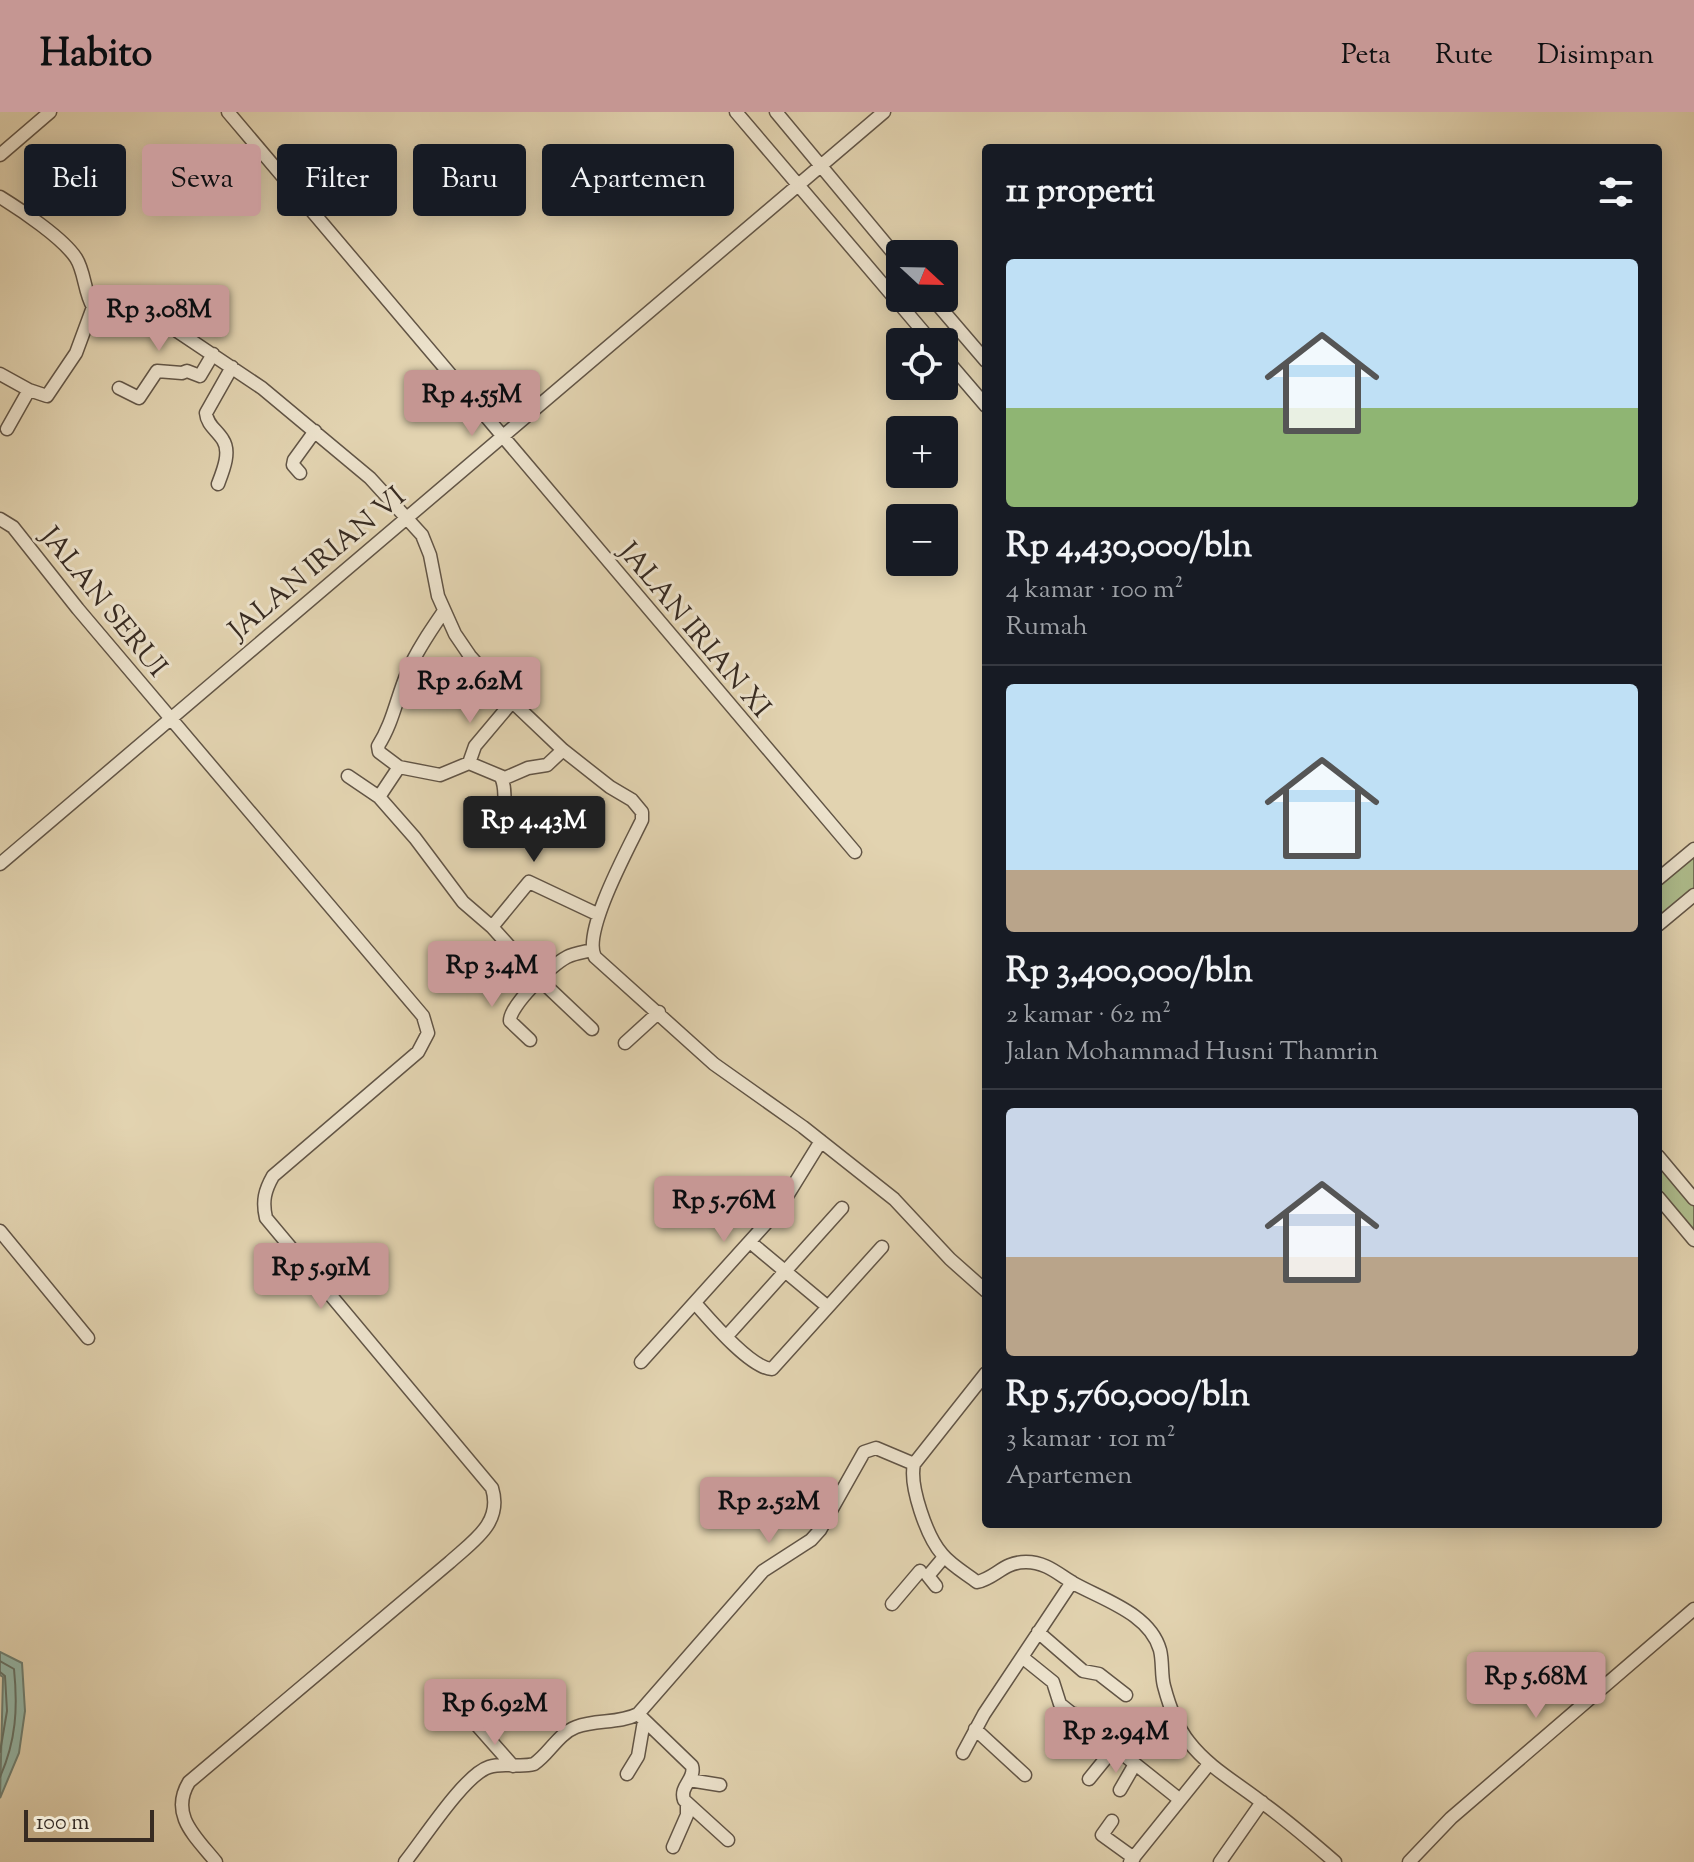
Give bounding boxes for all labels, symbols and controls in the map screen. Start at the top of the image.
text: Habito [40,29,152,83]
text: Peta [1341,36,1391,76]
text: Rute [1435,36,1493,76]
text: Disimpan [1537,36,1654,76]
chip: Beli [24,144,126,216]
chip: Sewa [142,144,261,216]
chip: Filter [277,144,397,216]
chip: Baru [413,144,526,216]
chip: Apartemen [542,144,734,216]
text: 11 properti [1006,168,1155,217]
icon: filters [1594,170,1638,214]
north arrow [886,240,958,312]
map controls [886,240,958,576]
pin: Rp 3.08M [76,285,242,353]
text: Rp 3.08M [106,292,212,329]
icon: home [1250,311,1394,455]
button: locate [886,328,958,400]
pin: Rp 4.55M [389,370,555,438]
text: Rp 4.55M [422,377,522,414]
button: + [886,416,958,488]
street label: JALAN IRIAN VI [219,478,415,652]
button: − [886,504,958,576]
street label: JALAN SERUI [28,518,176,687]
text: Rp 4,430,000/bln [1006,523,1252,572]
street label: JALAN IRIAN XI [607,533,779,727]
text: 4 kamar · 100 m² [1006,572,1183,609]
text: Rumah [1006,609,1088,646]
pin: Rp 2.62M [387,657,553,725]
text: Rp 2.62M [417,664,523,701]
icon: home [1250,736,1394,880]
pin: Rp 4.43M [451,796,617,864]
text: Rp 4.43M [481,803,587,840]
pin: Rp 3.4M [418,941,566,1009]
text: Rp 3.4M [446,948,538,985]
text: Rp 3,400,000/bln [1006,948,1253,997]
text: 2 kamar · 62 m² [1006,997,1171,1034]
text: Jalan Mohammad Husni Thamrin [1006,1034,1379,1071]
icon: home [1250,1160,1394,1304]
pin: Rp 5.76M [641,1176,807,1244]
text: Rp 5.76M [672,1183,776,1220]
pin: Rp 5.91M [238,1243,404,1311]
text: Rp 5.91M [272,1250,370,1287]
text: Rp 5,760,000/bln [1006,1372,1250,1421]
text: 3 kamar · 101 m² [1006,1421,1175,1458]
text: Apartemen [1006,1458,1132,1495]
pin: Rp 2.52M [686,1477,852,1545]
text: Rp 2.52M [718,1484,820,1521]
pin: Rp 5.68M [1453,1652,1619,1720]
text: Rp 5.68M [1485,1659,1587,1696]
pin: Rp 6.92M [412,1679,578,1747]
text: Rp 6.92M [442,1686,548,1723]
pin: Rp 2.94M [1033,1707,1199,1775]
text: Rp 2.94M [1063,1714,1169,1751]
scale bar [24,1806,154,1842]
text: 100 m [36,1808,89,1840]

